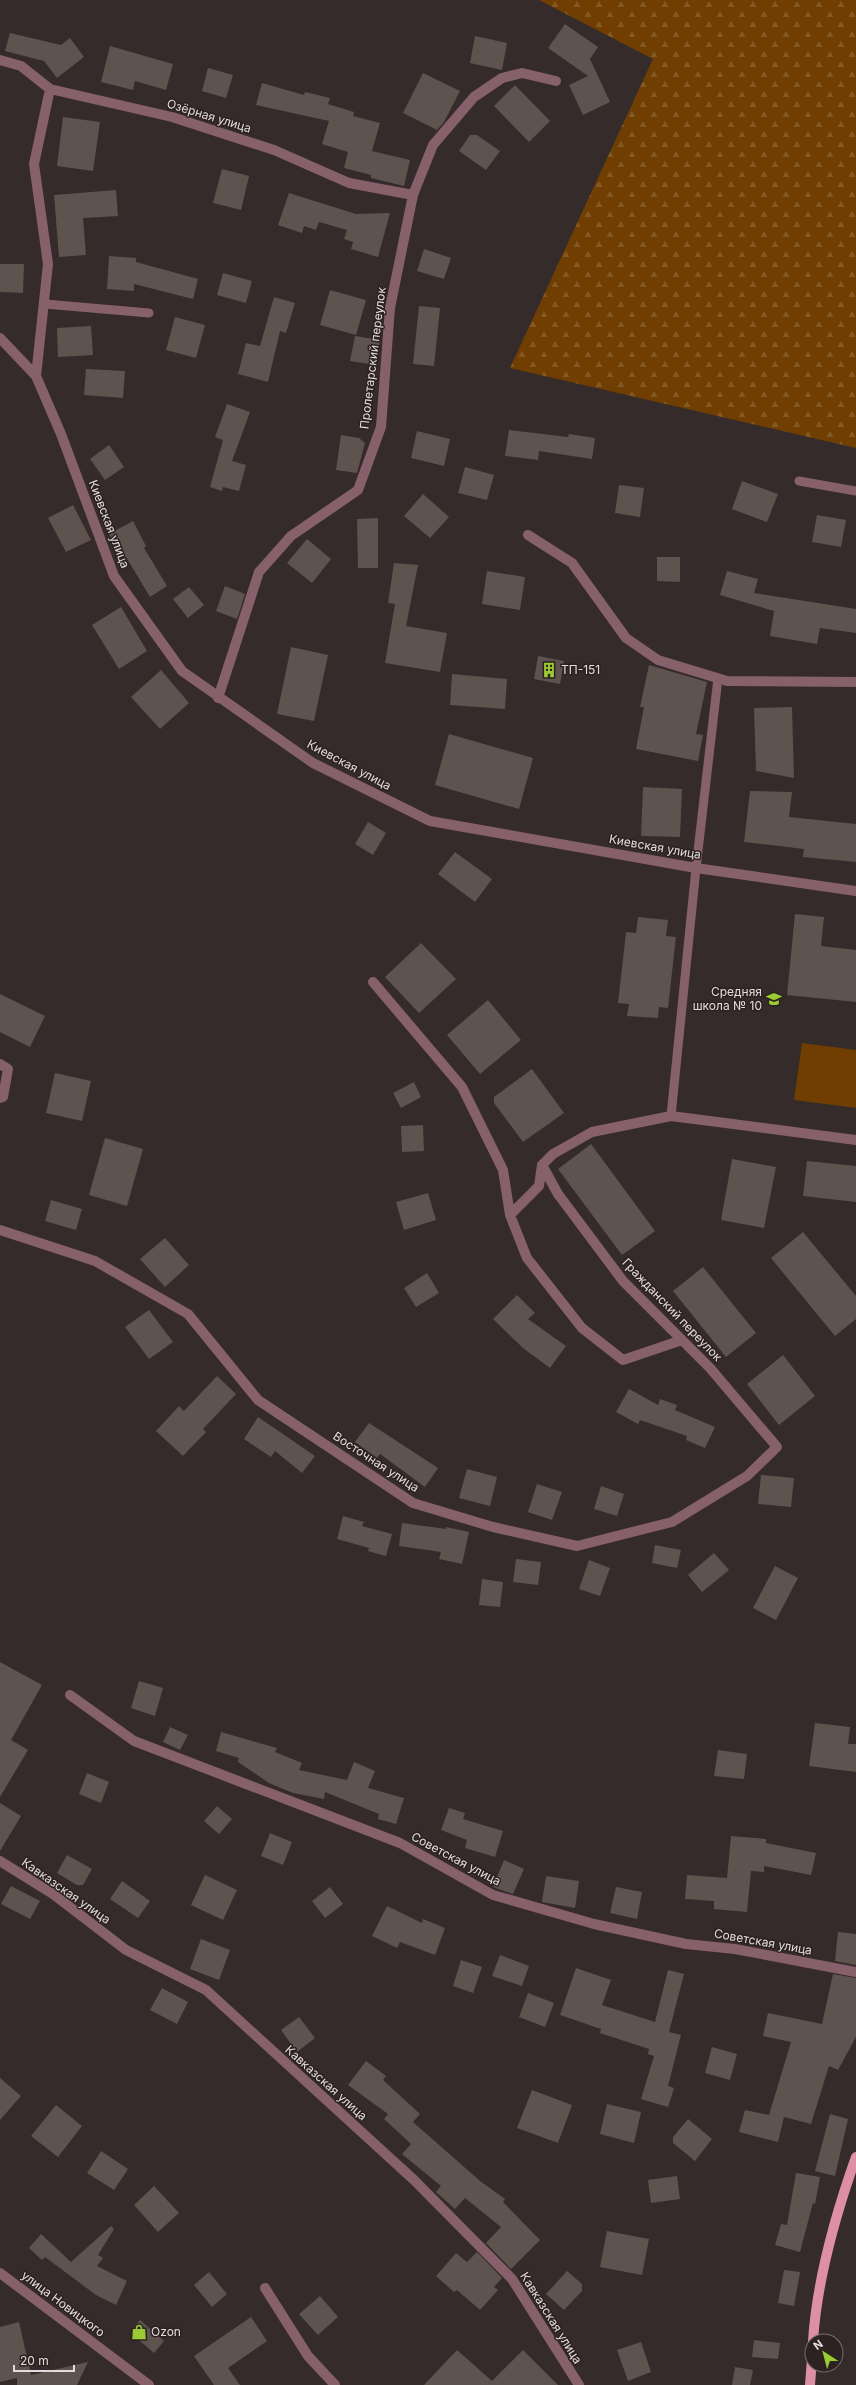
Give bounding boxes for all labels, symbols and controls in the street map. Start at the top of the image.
street label: Озёрная улица [165,96,253,135]
street label: Пролетарский переулок [356,286,389,430]
street label: Киевская улица [86,478,133,570]
building icon: ТП-151 [540,661,558,679]
place label: ТП-151 [561,662,600,677]
street label: Киевская улица [305,736,394,793]
street label: Киевская улица [608,831,702,862]
place label: Средняя школа № 10 [693,984,762,1013]
school or university icon: Средняя школа № 10 [765,990,783,1008]
street label: Гражданский переулок [619,1255,726,1365]
street label: Восточная улица [330,1428,422,1495]
street label: Советская улица [409,1829,504,1889]
street label: Кавказская улица [19,1854,114,1927]
street label: Советская улица [713,1925,813,1958]
street label: Кавказская улица [282,2042,370,2123]
street label: улица Новицкого [19,2267,108,2340]
street label: Кавказская улица [517,2269,586,2366]
shop icon: Ozon [130,2323,148,2341]
place label: Ozon [151,2324,181,2339]
north arrow [804,2333,844,2373]
text: N [811,2337,826,2353]
scale bar [14,2347,74,2373]
text: 20 m [20,2353,49,2368]

